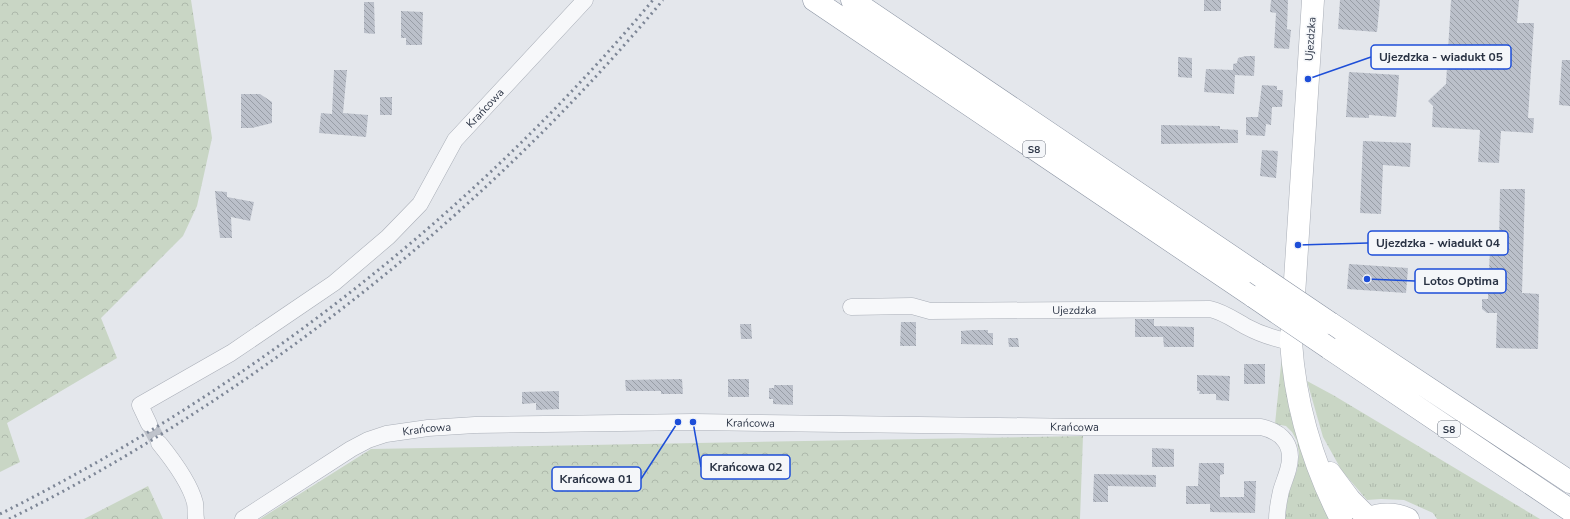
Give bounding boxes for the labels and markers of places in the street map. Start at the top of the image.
callout: Ujezdzka - wiadukt 05 [1371,45,1511,69]
callout: Ujezdzka - wiadukt 04 [1368,231,1508,255]
callout: Lotos Optima [1415,269,1506,293]
callout: Krańcowa 02 [701,455,790,479]
callout: Krańcowa 01 [552,467,641,491]

